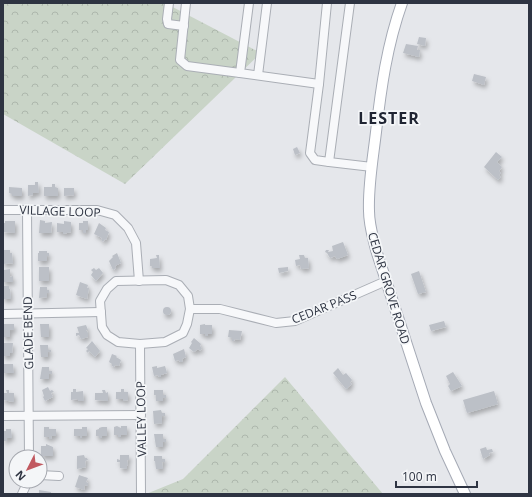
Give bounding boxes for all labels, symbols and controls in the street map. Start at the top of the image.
district label: LESTER [358,107,420,129]
street label: VILLAGE LOOP [19,201,101,221]
street label: CEDAR GROVE ROAD [364,230,414,346]
street label: CEDAR PASS [289,286,359,328]
street label: GLADE BEND [19,296,37,370]
street label: VALLEY LOOP [132,381,150,457]
north arrow [8,449,48,489]
scale bar [396,463,477,489]
text: N [12,468,29,484]
text: 100 m [402,468,437,485]

